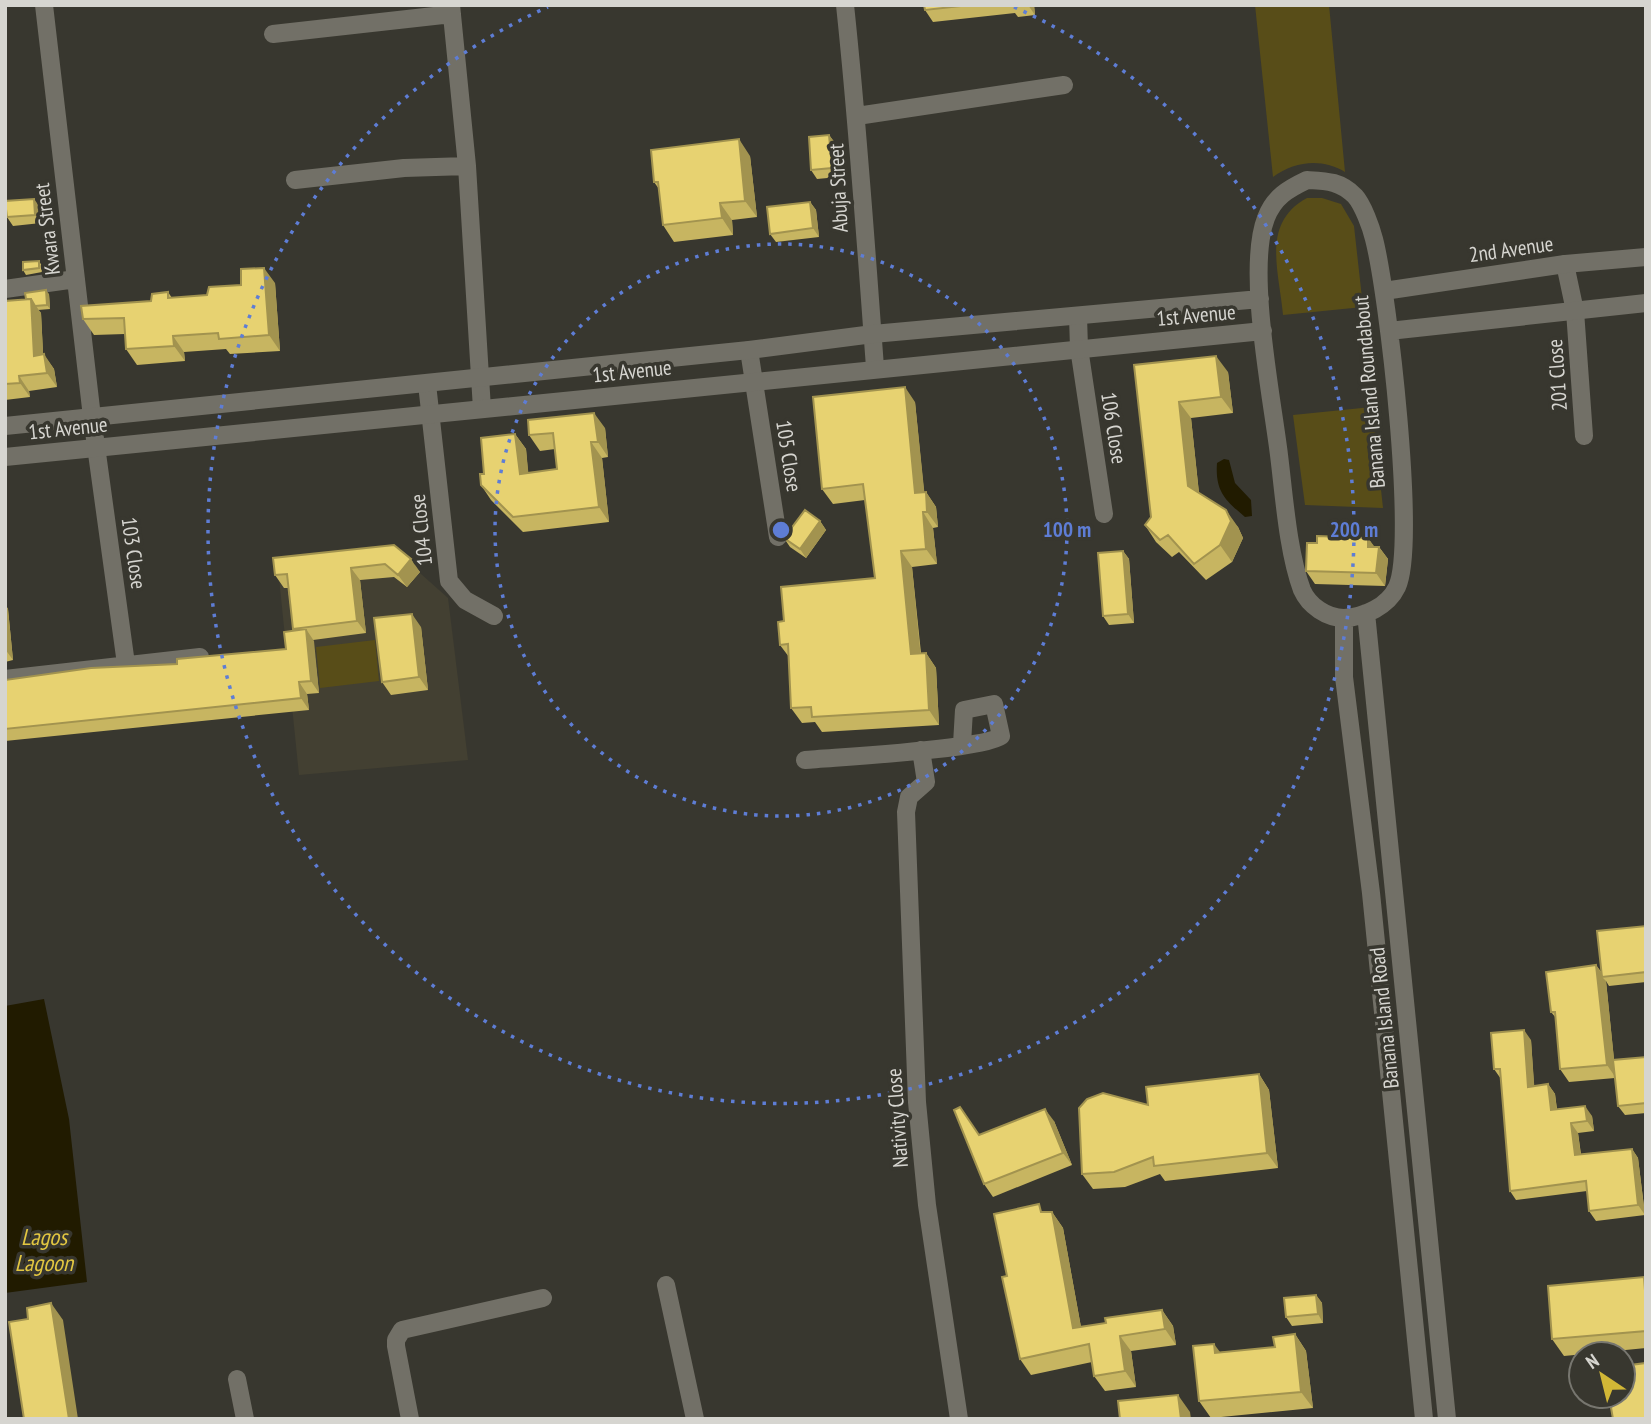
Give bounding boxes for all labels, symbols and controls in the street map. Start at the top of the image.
street label: Abuja Street [822,143,854,233]
street label: Kwara Street [28,181,66,276]
street label: 2nd Avenue [1467,230,1555,268]
street label: Banana Island Roundabout [1347,294,1391,489]
street label: 1st Avenue [1155,298,1237,332]
street label: 201 Close [1541,338,1573,412]
street label: 1st Avenue [591,353,673,389]
street label: 106 Close [1095,390,1133,466]
street label: 1st Avenue [27,410,109,446]
street label: 105 Close [770,418,808,494]
street label: 104 Close [404,493,438,567]
street label: 103 Close [116,515,152,591]
text: 100 m [1043,516,1091,543]
text: 200 m [1330,516,1378,543]
centre of rings [769,518,793,542]
street label: Banana Island Road [1363,946,1405,1090]
street label: Nativity Close [880,1067,914,1169]
water label: Lagos Lagoon [15,1222,75,1277]
north arrow [1567,1340,1637,1410]
text: N [1581,1348,1603,1374]

